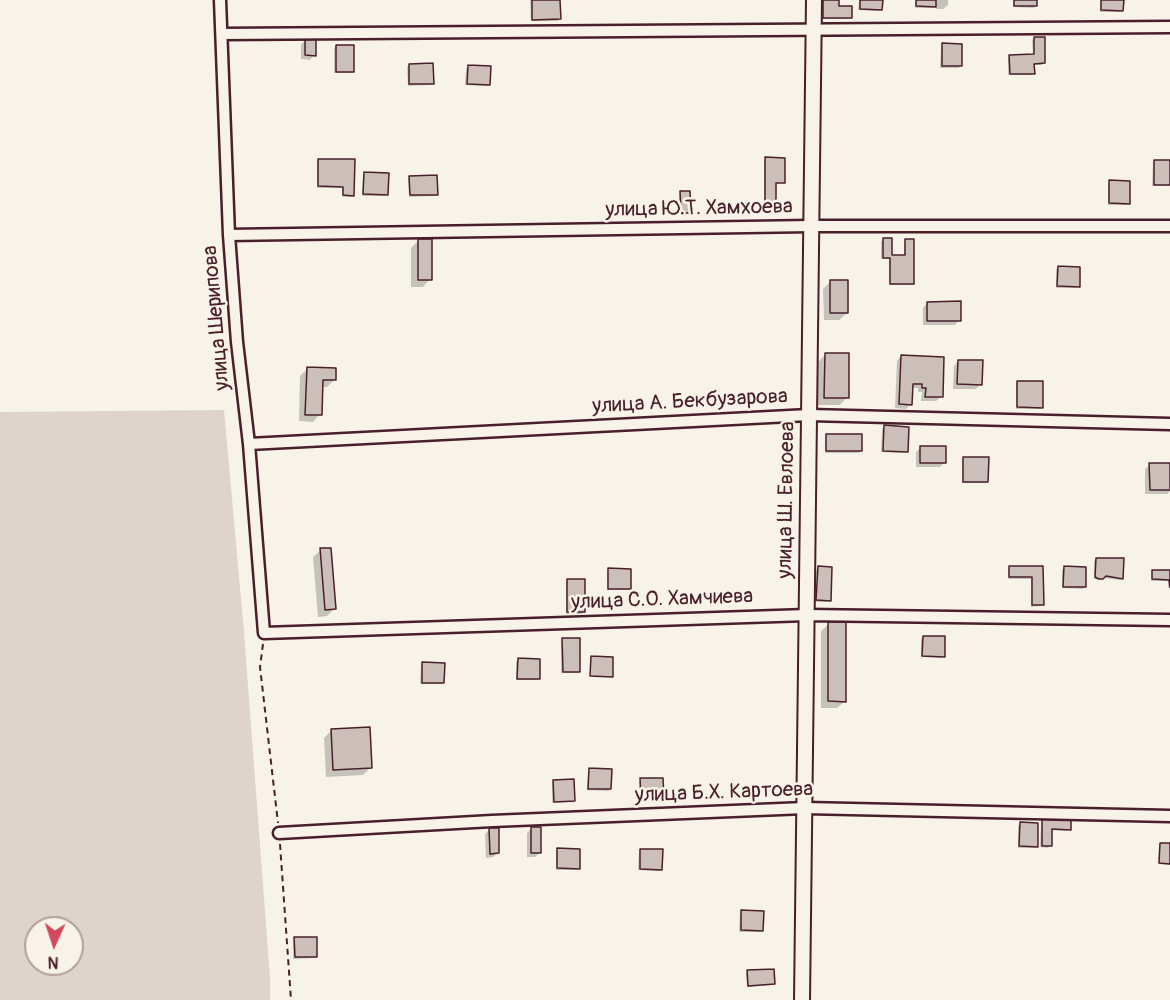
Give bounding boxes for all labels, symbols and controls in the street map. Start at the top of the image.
street label: улица Ю.Т. Хамхоева [605,195,793,223]
street label: улица Шерипова [198,244,236,392]
street label: улица А. Бекбузарова [592,384,788,420]
street label: улица Ш. Евлоева [773,421,801,579]
street label: улица С.О. Хамчиева [571,584,753,616]
street label: улица Б.Х. Картоева [634,777,814,809]
north arrow [24,916,84,976]
text: N [47,952,59,972]

